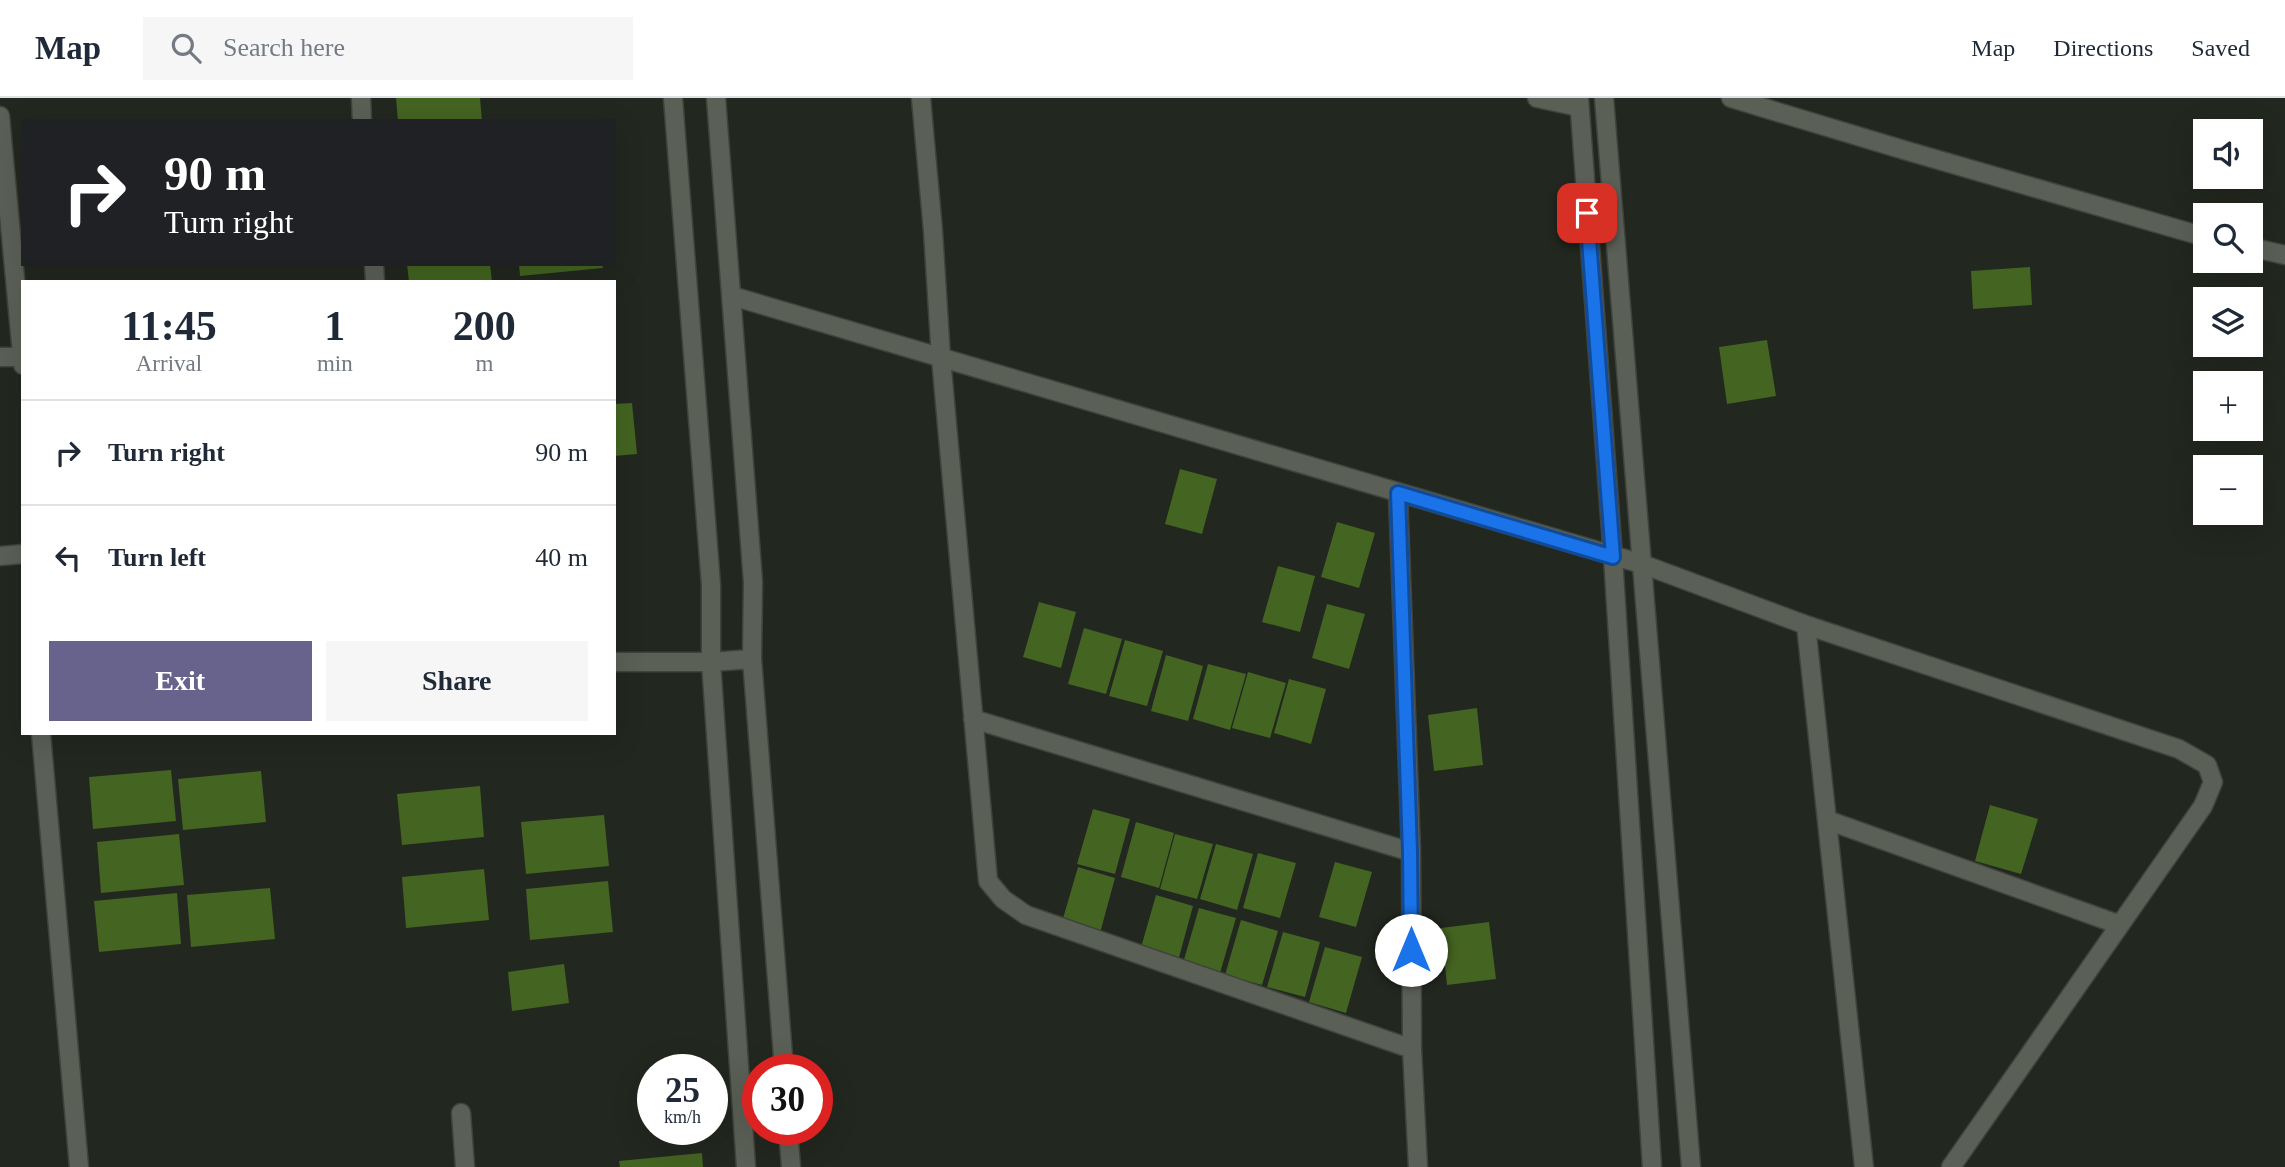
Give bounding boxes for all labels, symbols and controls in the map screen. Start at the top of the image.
search box [143,17,633,80]
icon: search [167,29,205,67]
text: Map [35,30,101,66]
text: Search here [223,33,345,62]
text: Map [1971,35,2015,61]
text: Directions [2053,35,2153,61]
text: Saved [2191,35,2250,61]
map controls [2193,119,2263,525]
button: sound [2193,119,2263,189]
text: 90 m [164,146,266,201]
icon: right [49,147,140,238]
pin [1557,183,1617,243]
icon: arrive [1568,194,1606,232]
button: search [2193,203,2263,273]
text: Turn right [164,204,294,240]
button: layers [2193,287,2263,357]
text: 11:45 [121,303,217,349]
text: 1 [324,303,345,349]
text: 200 [453,303,516,349]
text: Arrival [136,351,202,376]
text: min [317,351,353,376]
text: m [475,351,493,376]
button: + [2193,371,2263,441]
icon: right [49,434,87,472]
text: Turn right [108,438,225,467]
text: 90 m [535,438,588,467]
button: − [2193,455,2263,525]
icon: left [49,539,87,577]
text: Turn left [108,543,206,572]
text: 40 m [535,543,588,572]
button: Exit [49,641,312,721]
button: Share [326,641,588,721]
position arrow [1374,913,1448,987]
speed limit sign: 30 [742,1054,833,1145]
text: 25 [665,1071,700,1110]
text: km/h [664,1107,701,1127]

